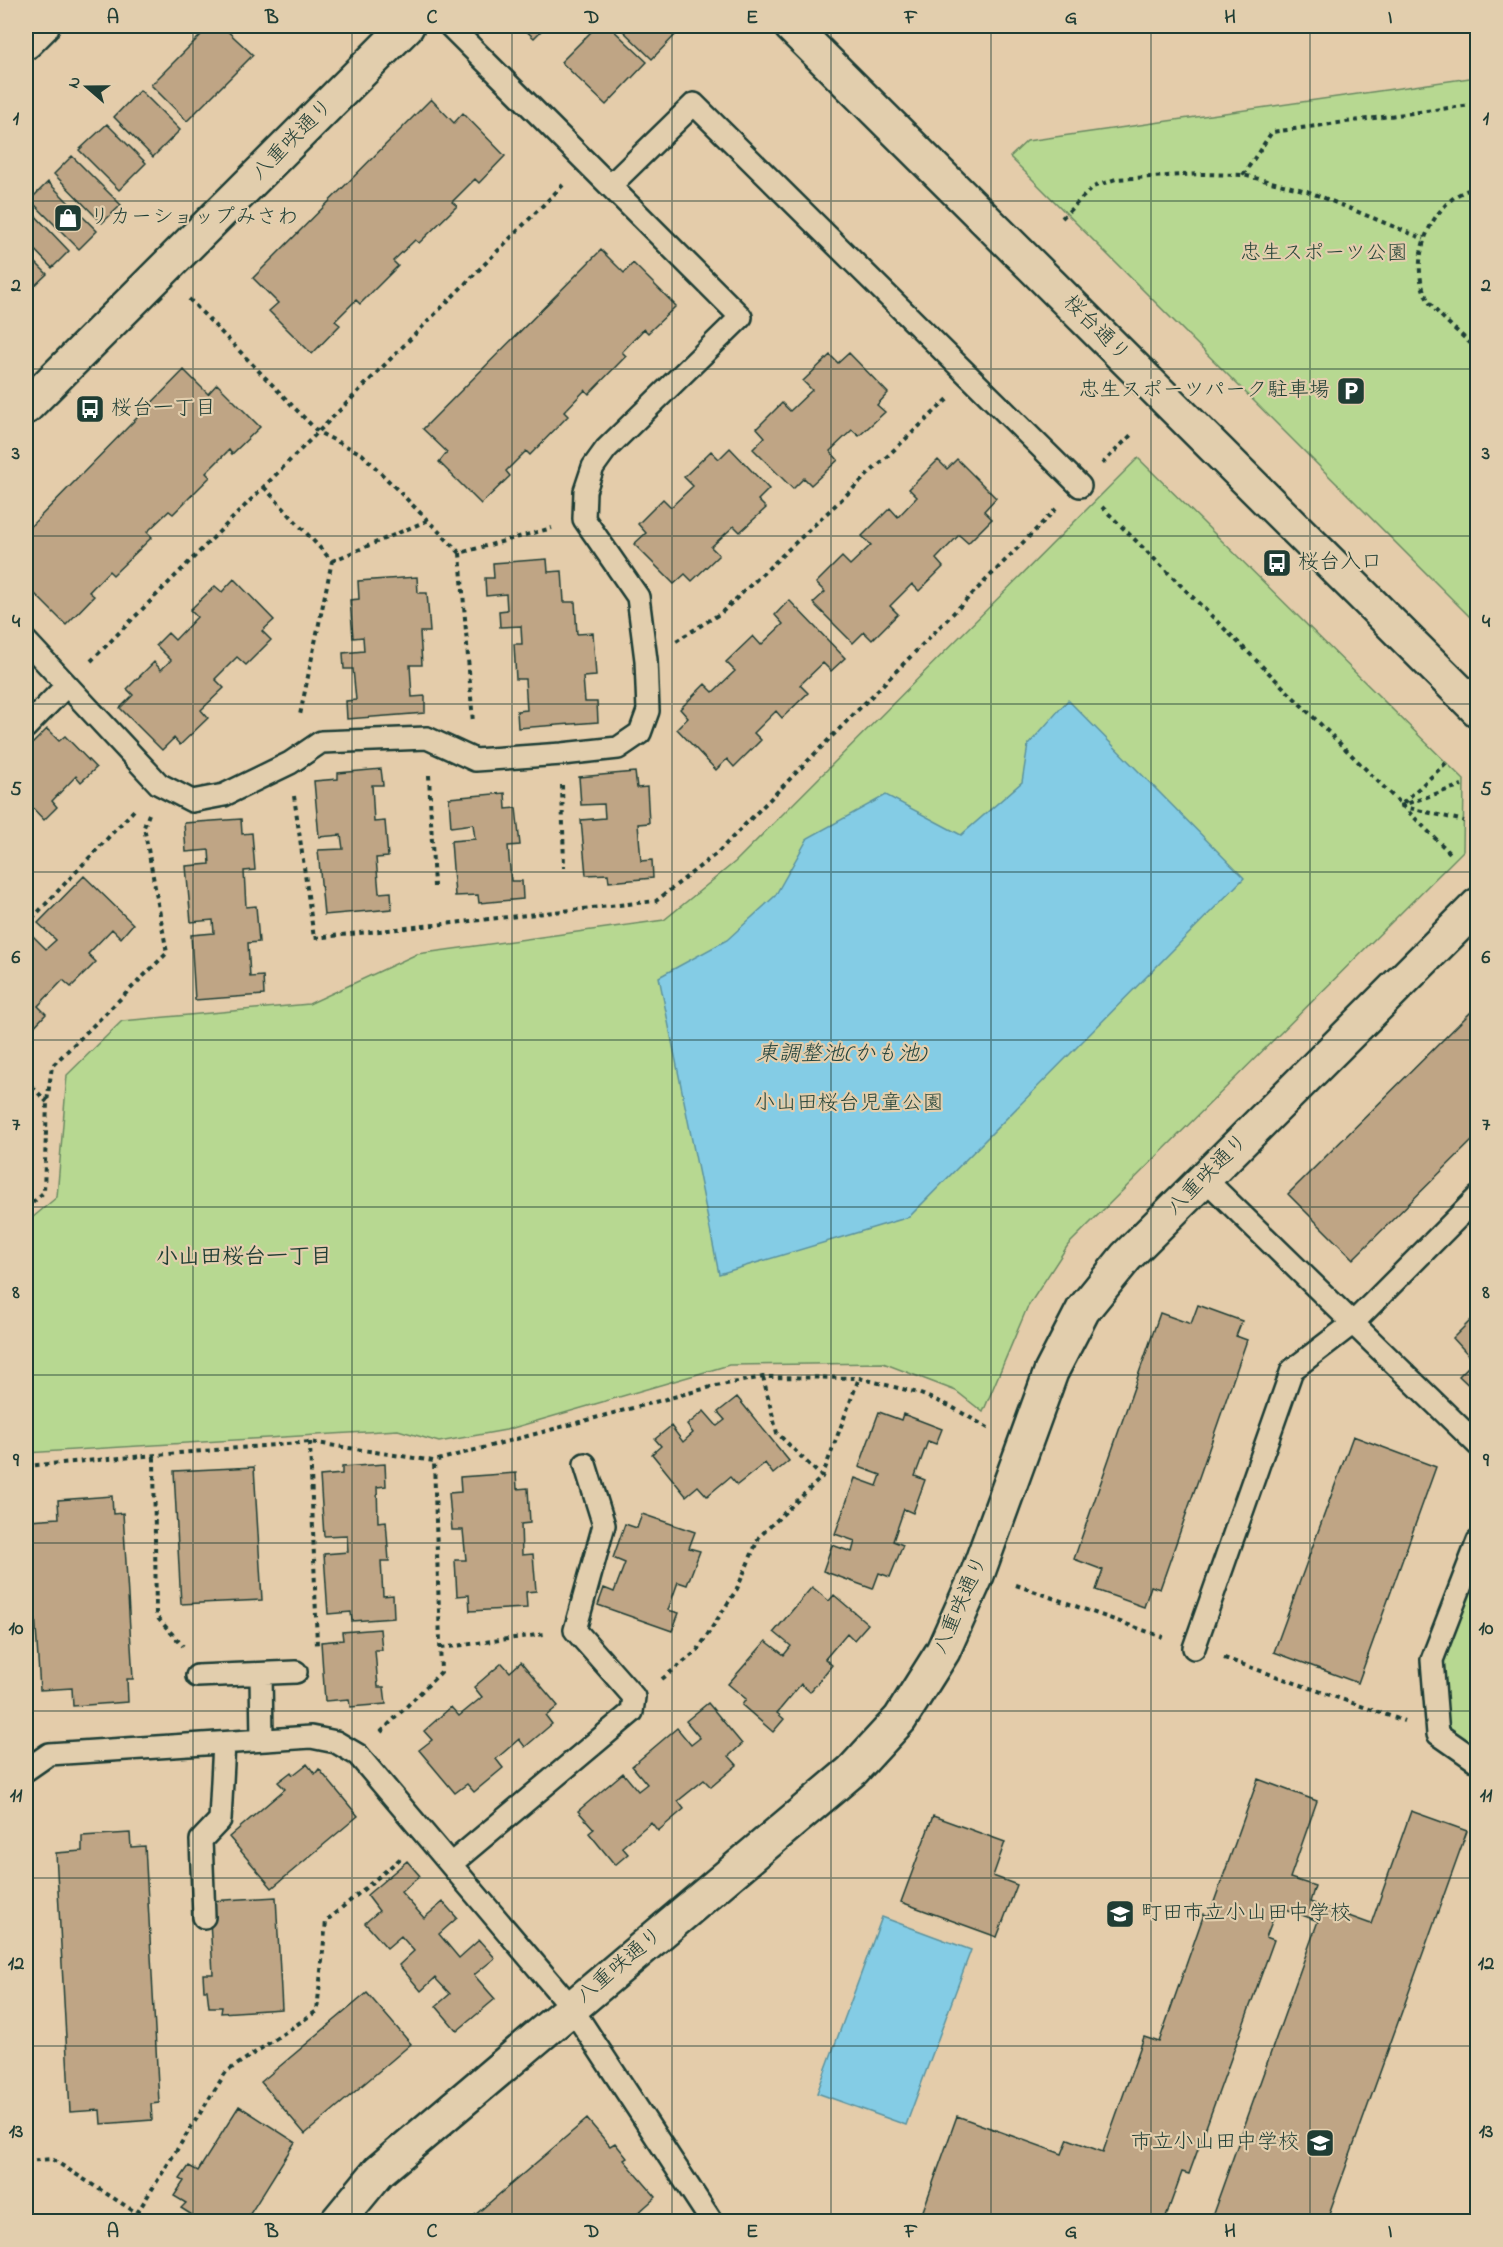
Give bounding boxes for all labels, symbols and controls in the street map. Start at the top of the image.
text: A [107,4,119,33]
text: B [264,4,279,33]
text: C [427,4,438,33]
text: D [584,4,599,33]
text: E [746,4,758,33]
text: F [904,4,918,33]
text: G [1065,4,1078,33]
text: H [1224,4,1236,33]
text: I [1388,4,1393,33]
north arrow [57,57,117,117]
text: N [62,73,88,92]
street label: 八重咲通り [245,92,341,188]
text: 1 [13,105,20,134]
text: 1 [1483,105,1490,134]
shop icon: リカーショップみさわ [52,202,84,234]
place label: リカーショップみさわ [89,203,299,233]
park label: 忠生スポーツ公園 [1240,239,1408,269]
text: 2 [10,272,21,301]
text: 2 [1480,272,1491,301]
street label: 桜台通り [1056,289,1136,369]
parking icon: 忠生スポーツパーク駐車場 [1335,375,1367,407]
place label: 忠生スポーツパーク駐車場 [1079,376,1330,406]
bus stop icon: 桜台一丁目 [74,393,106,425]
place label: 桜台一丁目 [111,394,216,424]
text: 3 [11,440,20,469]
text: 3 [1481,440,1490,469]
bus stop icon: 桜台入口 [1261,547,1293,579]
place label: 桜台入口 [1298,548,1382,578]
text: 4 [12,608,21,637]
text: 4 [1482,608,1491,637]
text: 5 [10,776,22,805]
text: 5 [1480,776,1492,805]
text: 6 [12,944,21,973]
text: 6 [1482,944,1491,973]
water label: 東調整池(かも池) [756,1039,928,1071]
park label: 小山田桜台児童公園 [755,1089,944,1119]
text: 7 [12,1111,21,1140]
text: 7 [1482,1111,1491,1140]
street label: 八重咲通り [1160,1127,1256,1223]
district label: 小山田桜台一丁目 [156,1242,332,1274]
text: 8 [11,1279,20,1308]
text: 8 [1481,1279,1490,1308]
text: 9 [12,1447,20,1476]
text: 9 [1482,1447,1490,1476]
street label: 八重咲通り [926,1551,996,1659]
text: 10 [9,1615,24,1644]
text: 10 [1479,1615,1494,1644]
text: 11 [10,1782,23,1811]
text: 11 [1480,1782,1493,1811]
school or university icon: 町田市立小山田中学校 [1104,1898,1136,1930]
place label: 町田市立小山田中学校 [1141,1899,1351,1929]
street label: 八重咲通り [570,1921,670,2011]
text: 12 [8,1950,24,1979]
text: 12 [1478,1950,1494,1979]
text: 13 [9,2118,23,2147]
text: 13 [1479,2118,1493,2147]
school or university icon: 市立小山田中学校 [1304,2127,1336,2159]
place label: 市立小山田中学校 [1131,2128,1299,2158]
text: A [107,2218,119,2247]
text: B [264,2218,279,2247]
text: C [427,2218,438,2247]
text: D [584,2218,599,2247]
text: E [746,2218,758,2247]
text: F [904,2218,918,2247]
text: G [1065,2218,1078,2247]
text: H [1224,2218,1236,2247]
text: I [1388,2218,1393,2247]

